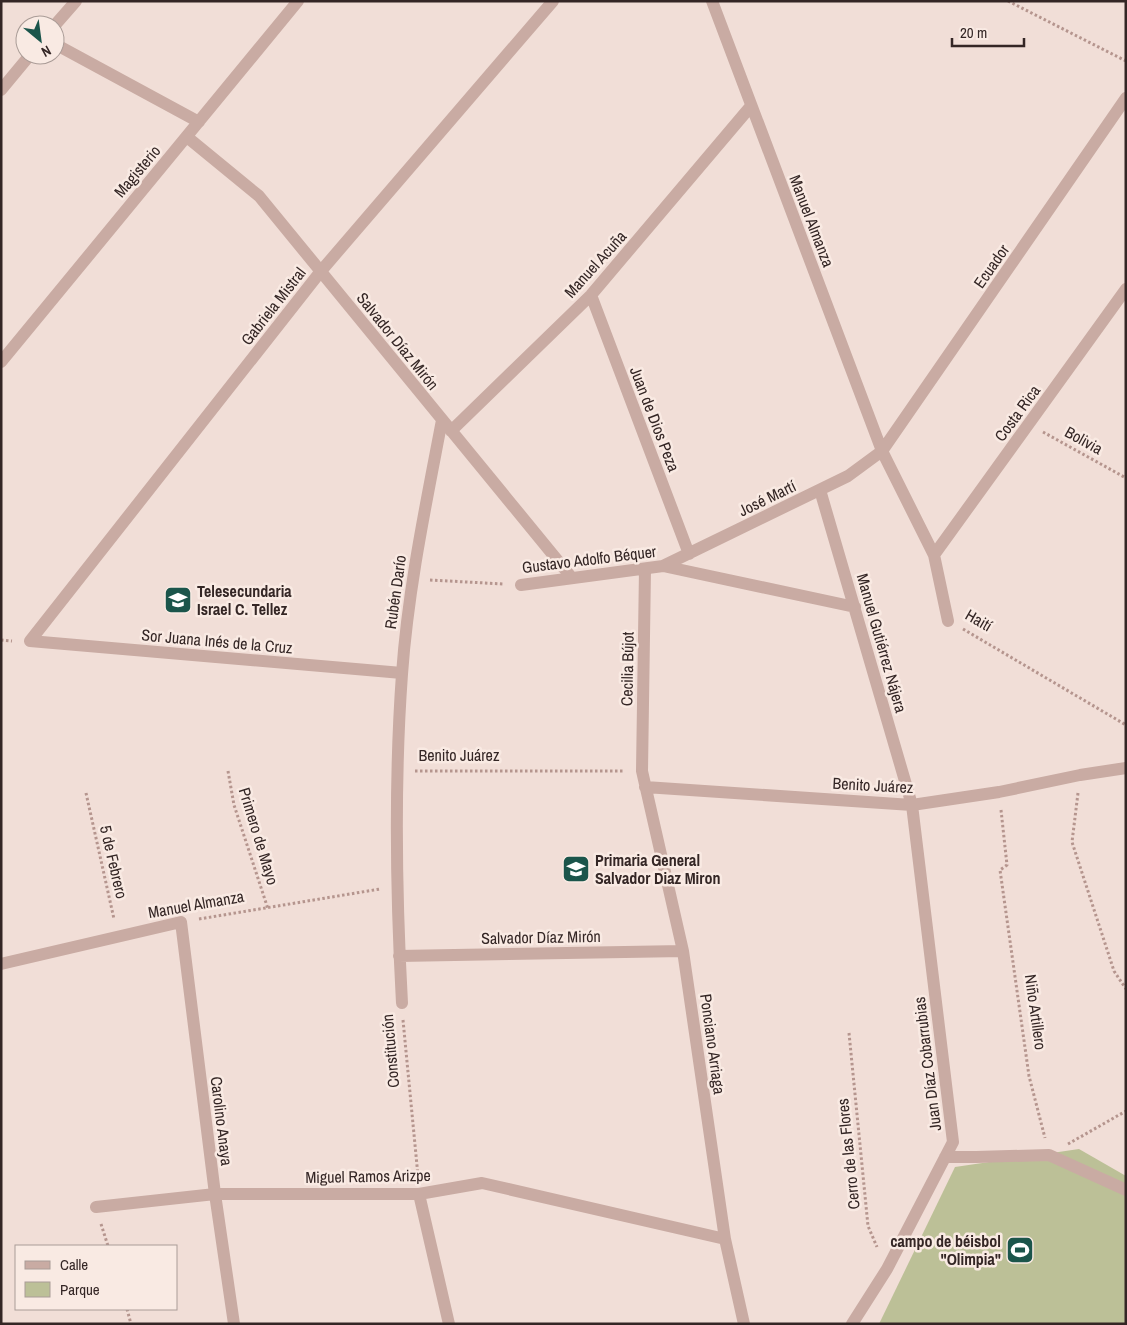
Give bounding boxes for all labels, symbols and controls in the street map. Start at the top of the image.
north arrow [15,15,65,65]
scale bar [952,15,1024,47]
text: 20 m [960,22,987,43]
text: N [38,41,54,61]
street label: Magisterio [109,140,165,202]
street label: Manuel Almanza [784,172,840,271]
street label: Manuel Acuña [559,225,631,302]
street label: Ecuador [968,239,1014,292]
street label: Gabriela Mistral [236,262,310,350]
street label: Salvador Díaz Mirón [352,288,444,394]
street label: Juan de Dios Peza [625,363,685,475]
street label: Costa Rica [989,380,1045,446]
street label: Bolivia [1061,421,1107,460]
street label: José Martí [735,475,800,521]
street label: Gustavo Adolfo Béquer [521,540,658,578]
street label: Rubén Darío [379,554,411,630]
street label: Manuel Gutiérrez Nájera [852,571,913,716]
place label: Telesecundaria Israel C. Tellez [197,580,292,620]
school or university icon: Telesecundaria Israel C. Tellez [163,585,193,615]
street label: Haití [961,604,997,637]
street label: Sor Juana Inés de la Cruz [140,623,294,659]
street label: Cecilia Bújot [615,631,639,706]
street label: Benito Juárez [419,744,500,766]
street label: Benito Juárez [832,772,914,798]
street label: Primero de Mayo [234,785,284,887]
street label: 5 de Febrero [95,823,133,901]
place label: Primaria General Salvador Diaz Miron [595,849,720,889]
school or university icon: Primaria General Salvador Diaz Miron [561,854,591,884]
street label: Manuel Almanza [146,885,246,923]
street label: Salvador Díaz Mirón [481,925,601,949]
street label: Niño Artillero [1020,973,1052,1051]
street label: Ponciano Arriaga [695,992,731,1096]
street label: Juan Díaz Cobarrubias [908,996,946,1132]
street label: Constitución [376,1013,404,1089]
street label: Carolino Anaya [206,1075,238,1168]
street label: Cerro de las Flores [831,1097,865,1211]
street label: Miguel Ramos Arizpe [305,1164,431,1188]
place label: campo de béisbol "Olimpia" [890,1230,1001,1270]
sports icon: campo de béisbol "Olimpia" [1005,1235,1035,1265]
legend [15,1245,178,1310]
text: Calle [60,1254,88,1275]
text: Parque [60,1279,100,1300]

